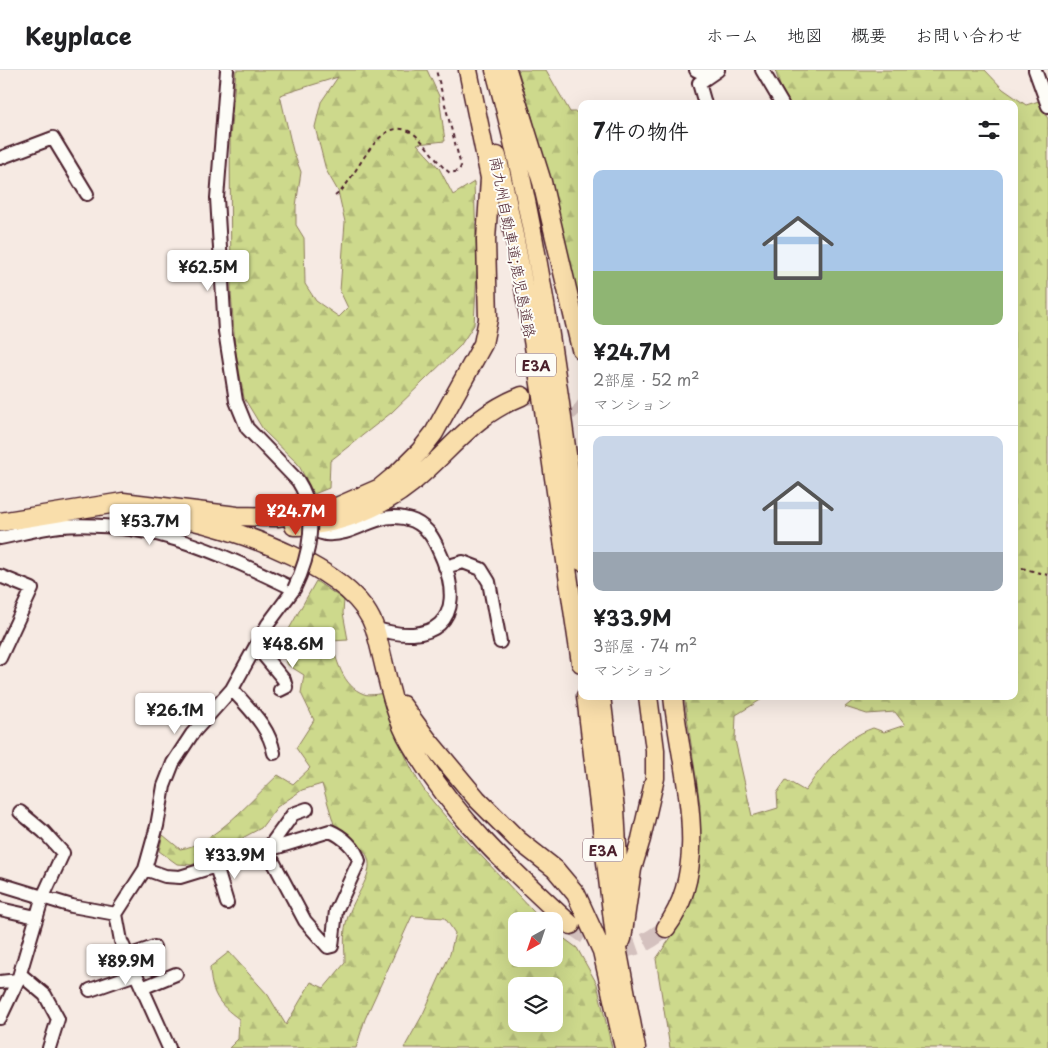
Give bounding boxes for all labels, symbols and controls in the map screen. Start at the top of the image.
text: Keyplace [25,17,132,53]
text: ホーム [706,21,759,48]
text: 地図 [787,21,823,48]
text: 概要 [851,21,887,48]
text: お問い合わせ [915,21,1023,48]
text: 7件の物件 [593,114,689,146]
icon: filters [975,116,1003,144]
street label: 南九州自動車道;鹿児島道路 [485,154,543,340]
icon: home [753,203,843,293]
pin: ¥62.5M [167,250,249,292]
text: ¥62.5M [178,254,238,278]
text: ¥24.7M [593,335,671,367]
road number: E3A [516,354,556,376]
text: 2部屋 · 52 m² [593,367,700,391]
text: マンション [593,391,672,415]
icon: home [753,468,843,558]
pin: ¥24.7M [255,494,337,536]
text: ¥24.7M [266,498,326,522]
pin: ¥53.7M [109,504,191,546]
text: ¥53.7M [121,508,179,532]
text: ¥33.9M [593,601,672,633]
pin: ¥48.6M [252,626,334,669]
text: ¥48.6M [262,631,324,655]
text: 3部屋 · 74 m² [593,633,697,657]
text: マンション [593,657,672,681]
pin: ¥26.1M [134,692,216,735]
text: ¥26.1M [146,697,204,721]
pin: ¥33.9M [194,838,276,880]
road number: E3A [583,838,623,862]
text: ¥33.9M [205,842,265,866]
north arrow [508,912,562,968]
map controls [508,912,563,1032]
pin: ¥89.9M [85,944,167,986]
text: ¥89.9M [97,948,155,972]
button: layers [508,977,563,1032]

